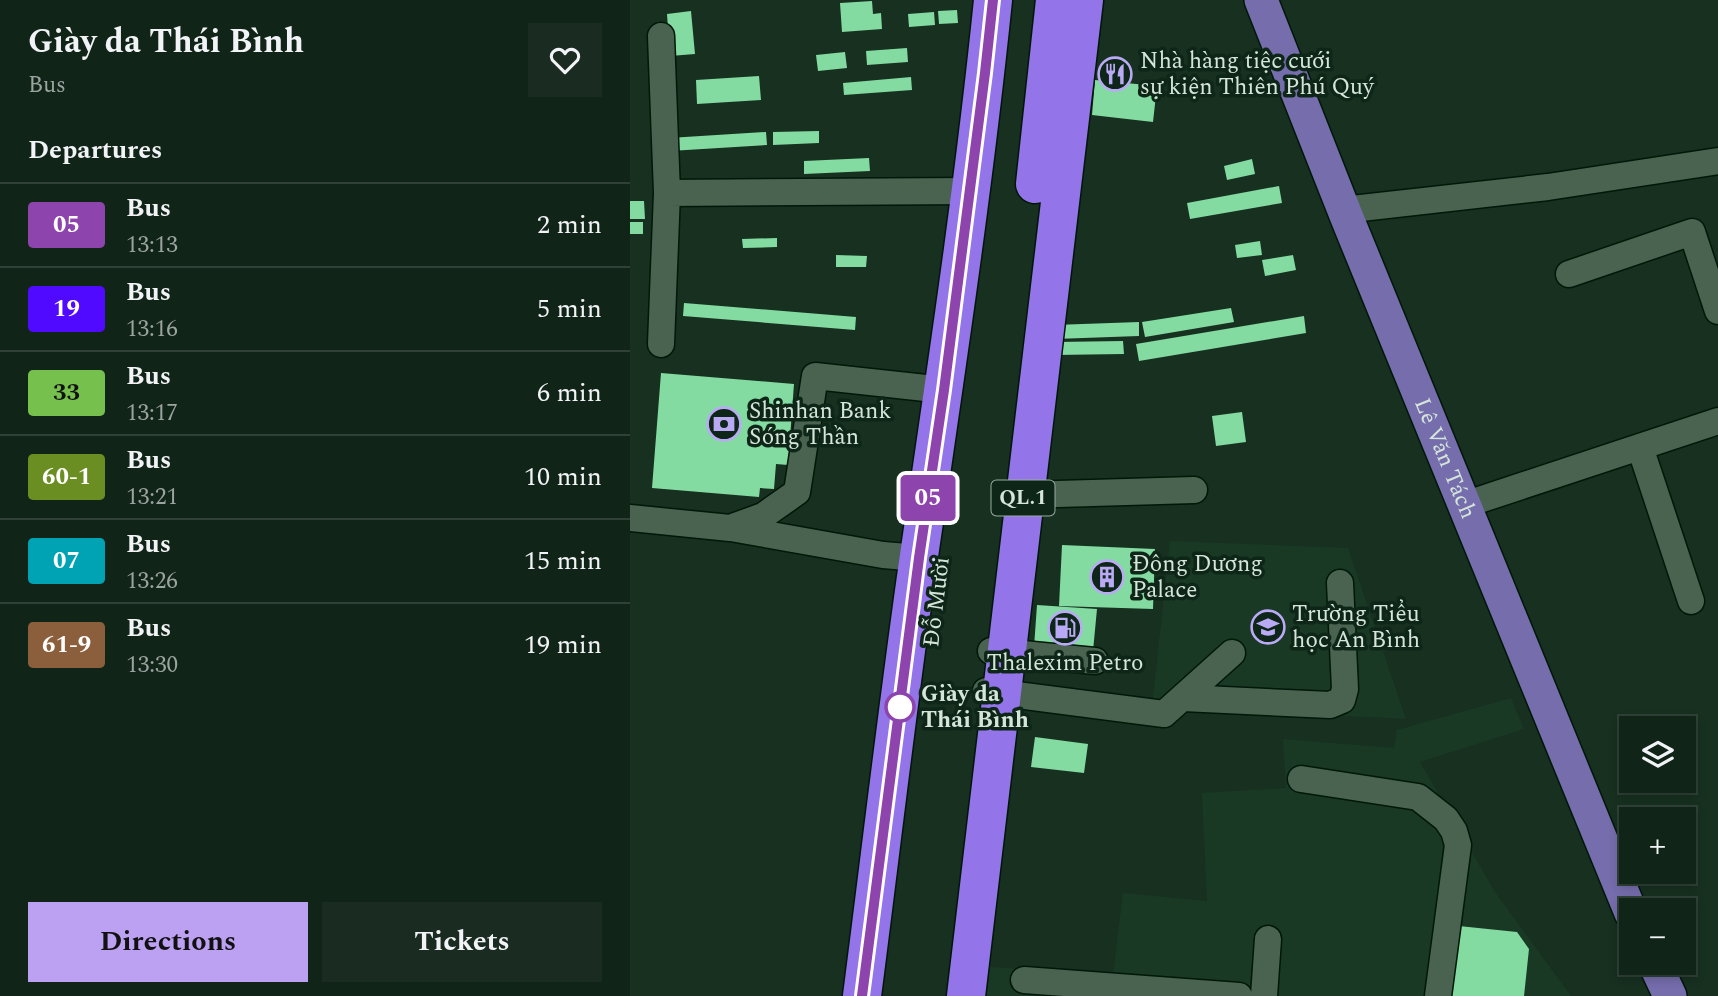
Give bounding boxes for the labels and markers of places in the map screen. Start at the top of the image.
place label: Nhà hàng tiệc cưới sự kiện Thiên Phú Quý [1140,44,1375,105]
restaurant icon: Nhà hàng tiệc cưới sự kiện Thiên Phú Quý [1096,55,1134,93]
place label: Shinhan Bank Sóng Thần [749,394,891,455]
bank icon: Shinhan Bank Sóng Thần [705,405,743,443]
place label: Đông Dương Palace [1132,547,1263,608]
building icon: Đông Dương Palace [1088,558,1126,596]
place label: Trường Tiểu học An Bình [1292,597,1420,658]
school or university icon: Trường Tiểu học An Bình [1249,608,1287,646]
fuel station icon: Thalexim Petro [1046,609,1084,647]
place label: Thalexim Petro [987,646,1143,681]
place label: Giày da Thái Bình [921,677,1029,738]
marker: Giày da Thái Bình [885,692,915,722]

